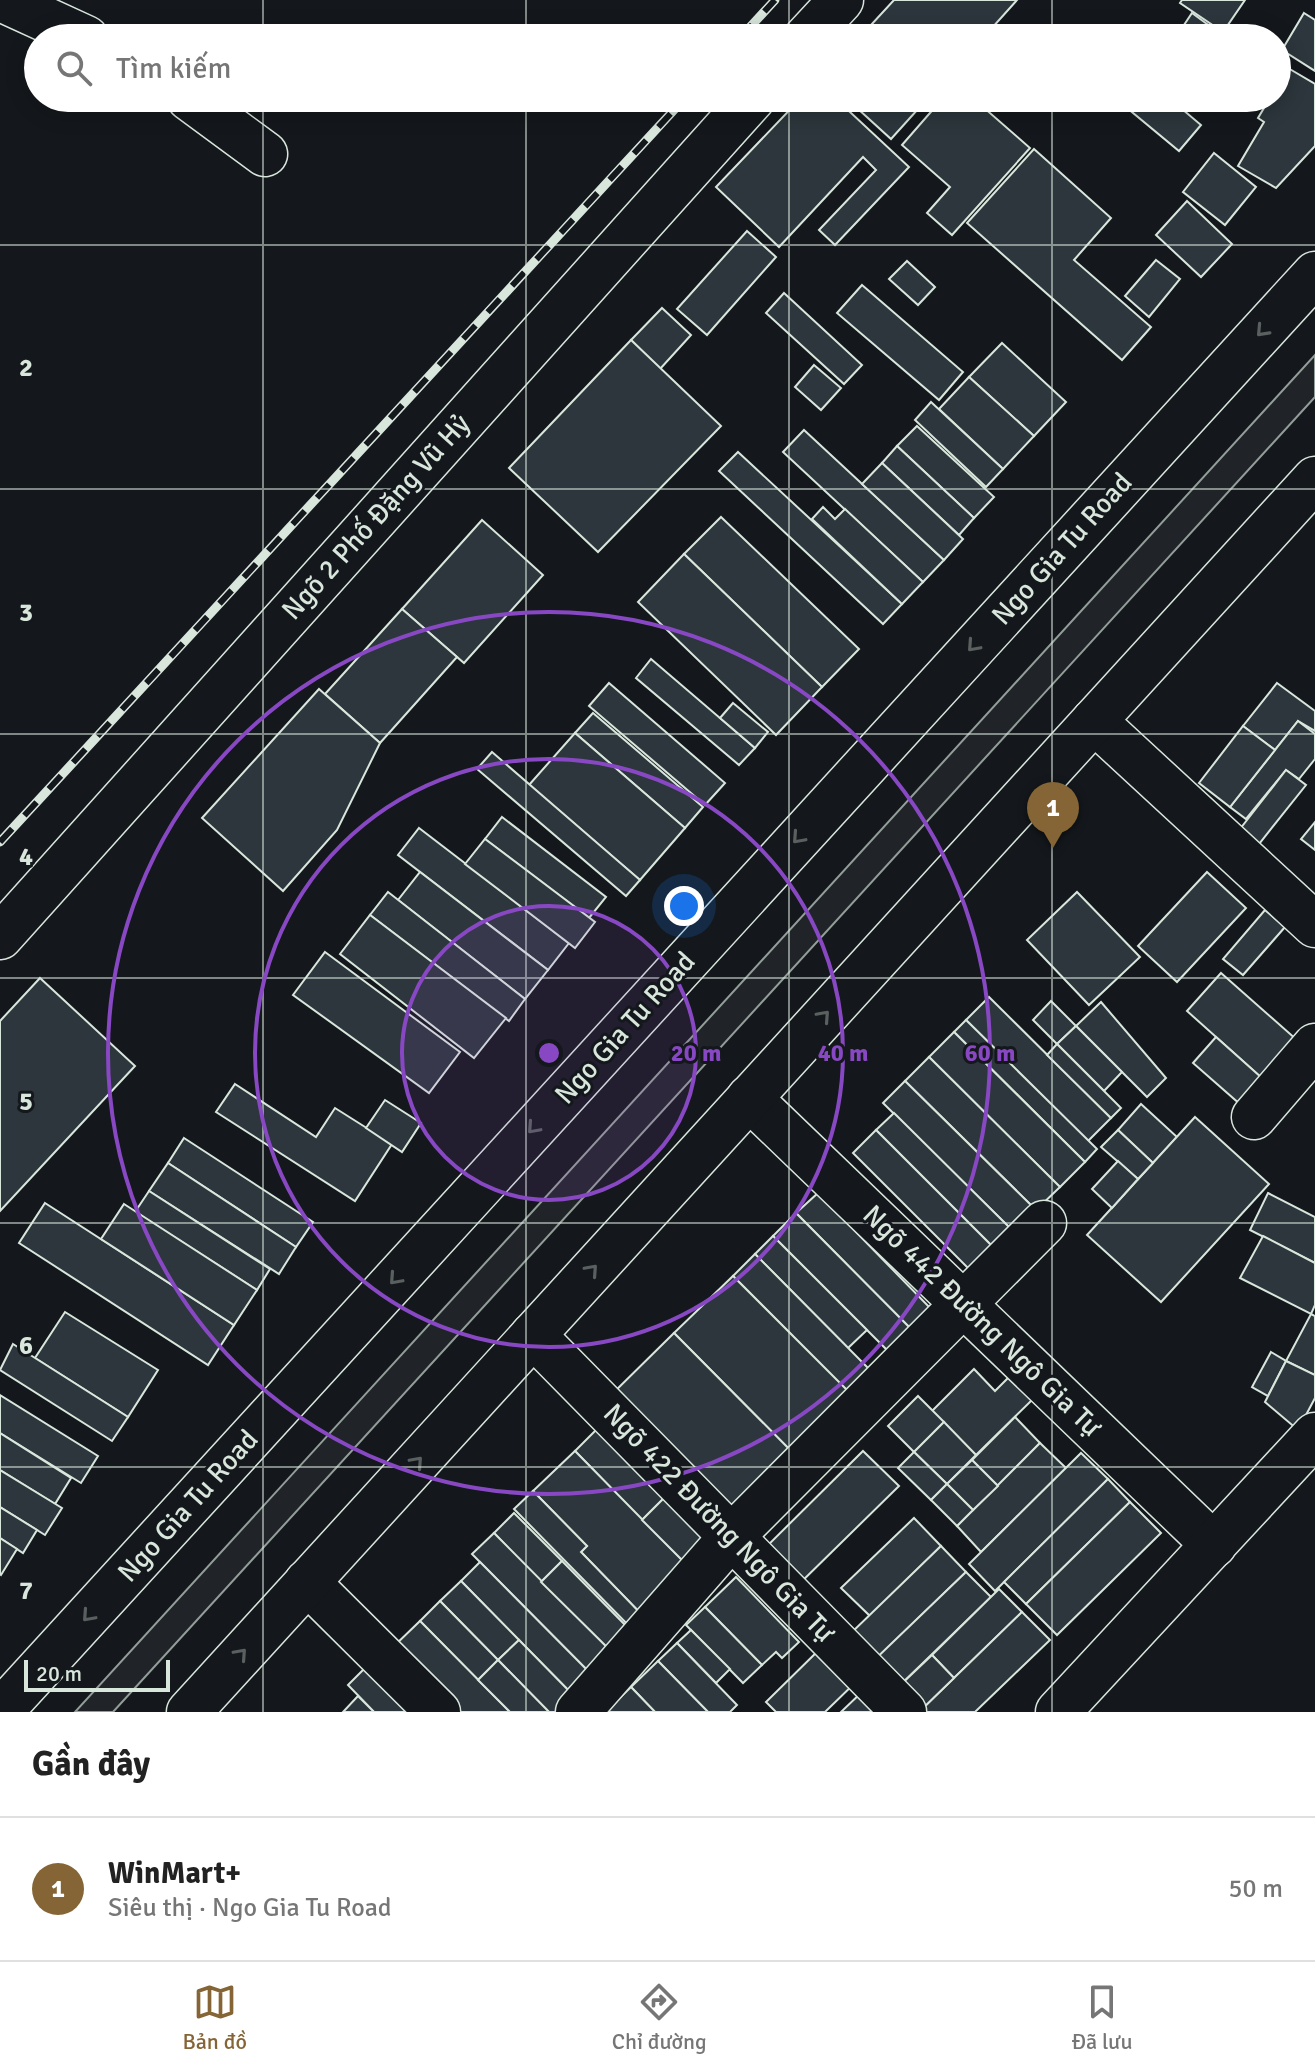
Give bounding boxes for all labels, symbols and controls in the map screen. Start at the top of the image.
search box [24,24,1291,112]
icon: search [52,46,96,90]
text: Tìm kiếm [116,50,231,87]
one-way arrow [1257,322,1272,336]
text: 2 [19,352,33,384]
street label: Ngõ 2 Phố Đặng Vũ Hỷ [275,407,477,627]
street label: Ngo Gia Tu Road [985,466,1139,632]
text: 3 [19,597,33,629]
one-way arrow [968,637,982,652]
pin: 1 [1027,782,1079,848]
one-way arrow [793,829,807,844]
text: 4 [19,841,33,873]
your location [664,886,704,926]
street label: Ngo Gia Tu Road [548,945,702,1111]
one-way arrow [814,1011,829,1025]
text: 20 m [671,1038,721,1068]
text: 40 m [818,1038,868,1068]
text: 60 m [965,1038,1015,1068]
centre of rings [535,1039,563,1067]
text: 5 [19,1086,33,1118]
one-way arrow [529,1118,543,1133]
street label: Ngõ 442 Đường Ngô Gia Tự [856,1198,1109,1445]
one-way arrow [582,1265,596,1280]
one-way arrow [390,1270,405,1285]
text: 6 [19,1330,33,1362]
street label: Ngõ 422 Đường Ngô Gia Tự [596,1397,843,1650]
street label: Ngo Gia Tu Road [111,1423,265,1589]
one-way arrow [407,1457,421,1472]
text: 7 [19,1575,33,1607]
one-way arrow [82,1607,97,1621]
one-way arrow [232,1649,246,1664]
scale bar [24,1656,170,1692]
text: 20 m [36,1660,82,1687]
text: Gần đây [32,1743,150,1785]
text: WinMart+ [108,1855,241,1892]
text: 1 [51,1873,65,1905]
text: 50 m [1228,1873,1283,1905]
text: Siêu thị · Ngo Gia Tu Road [108,1892,392,1924]
tab: Bản đồ [182,1980,247,2055]
tab: Chỉ đường [612,1980,707,2055]
tab: Đã lưu [1072,1980,1133,2055]

